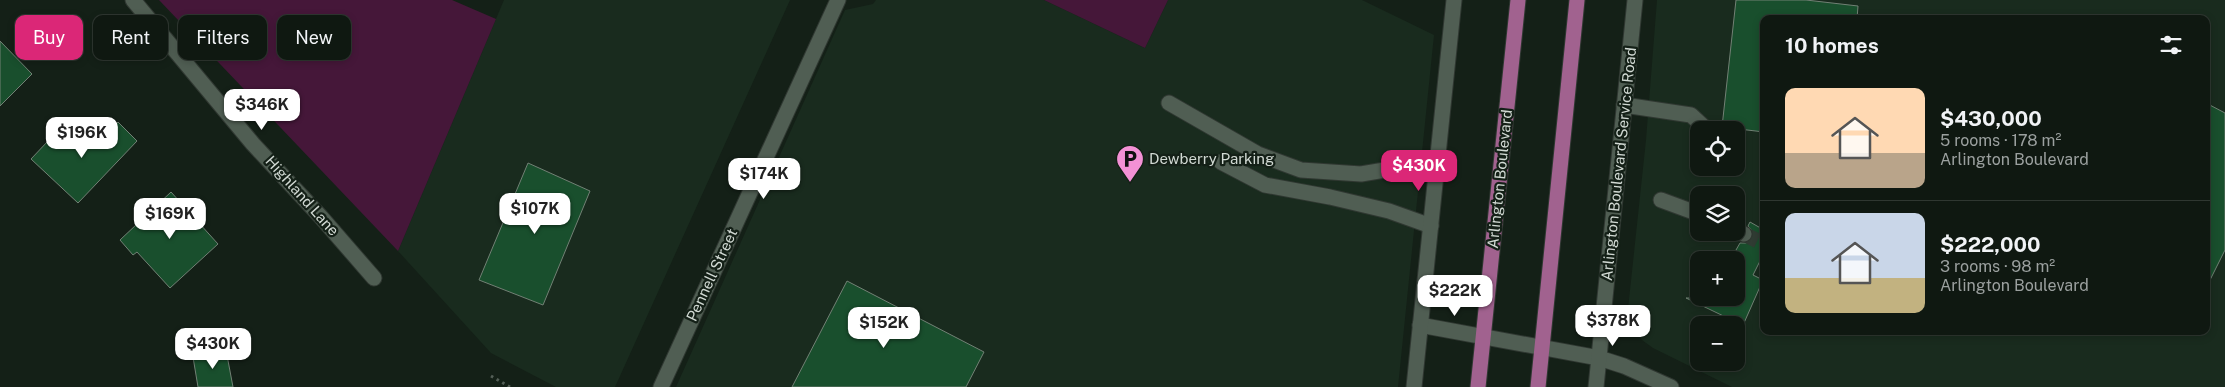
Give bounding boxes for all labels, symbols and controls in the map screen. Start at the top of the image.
chip: Buy [15,15,83,60]
chip: Rent [93,15,168,60]
chip: Filters [178,15,267,60]
chip: New [277,15,351,60]
icon: filters [2157,31,2185,59]
text: 10 homes [1785,33,1879,58]
street label: Arlington Boulevard Service Road [1598,46,1639,282]
pin: $346K [227,88,297,131]
text: $346K [235,95,289,114]
text: $430,000 [1940,106,2042,131]
icon: home [1825,108,1885,168]
street label: Arlington Boulevard [1484,109,1515,249]
pin: $196K [47,116,117,159]
map controls [1690,121,1745,371]
button: locate [1690,121,1745,176]
text: $196K [57,123,107,142]
text: 5 rooms · 178 m² [1940,131,2061,150]
parking icon: Dewberry Parking [1115,144,1145,183]
place label: Dewberry Parking [1149,150,1274,167]
pin: $430K [1384,150,1454,192]
text: Arlington Boulevard [1940,150,2089,169]
street label: Highland Lane [262,152,342,239]
text: $430K [1392,156,1446,175]
pin: $174K [729,158,799,200]
text: $174K [739,164,789,183]
button: layers [1690,186,1745,241]
pin: $107K [500,192,570,235]
pin: $169K [135,198,205,240]
text: $107K [510,199,560,218]
text: $169K [145,204,195,223]
street label: Pennell Street [683,226,740,324]
text: $222,000 [1940,232,2041,257]
icon: home [1825,233,1885,293]
button: + [1690,251,1745,306]
text: 3 rooms · 98 m² [1940,257,2055,276]
pin: $222K [1420,274,1490,317]
text: Arlington Boulevard [1940,276,2089,295]
text: $222K [1429,281,1481,300]
pin: $378K [1578,304,1648,347]
pin: $152K [849,306,919,349]
text: $378K [1586,311,1640,330]
text: $152K [859,313,909,332]
button: − [1690,316,1745,371]
pin: $430K [178,328,248,370]
text: $430K [186,334,240,353]

